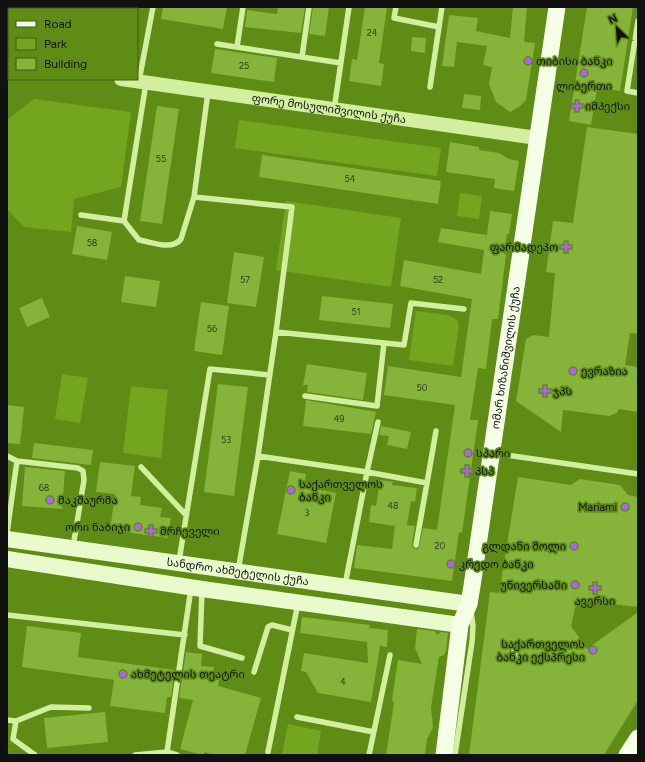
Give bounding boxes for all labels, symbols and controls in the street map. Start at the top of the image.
legend [8,8,138,80]
north arrow [597,8,637,48]
text: N [606,12,620,27]
text: Road [44,17,72,31]
house number: 24 [367,27,378,38]
text: Park [44,37,67,51]
place label: თიბისი ბანკი [536,55,613,68]
marker: თიბისი ბანკი [523,56,533,66]
text: Building [44,57,87,71]
house number: 25 [239,60,249,71]
marker: ლიბერთი [579,68,589,78]
place label: ლიბერთი [556,80,612,93]
street label: ფორე მოსულიშვილის ქუჩა [251,92,407,126]
place label: იმპექსი [585,100,630,113]
marker: იმპექსი [572,101,582,111]
house number: 55 [156,153,166,164]
house number: 54 [345,173,356,184]
house number: 58 [87,237,98,248]
place label: ფარმადეპო [490,241,558,254]
marker: ფარმადეპო [561,242,571,252]
house number: 57 [240,274,250,285]
house number: 52 [433,274,443,285]
street label: ომარ ხიზანიშვილის ქუჩა [489,285,523,430]
house number: 51 [352,306,360,317]
house number: 56 [207,323,217,334]
place label: ევრაზია [581,365,628,378]
marker: ევრაზია [568,366,578,376]
house number: 50 [417,382,428,393]
place label: ჯპს [553,385,573,398]
marker: ჯპს [540,386,550,396]
house number: 49 [334,413,344,424]
house number: 53 [221,434,231,445]
place label: სპარი [476,447,510,460]
marker: სპარი [463,448,473,458]
place label: პსპ [475,465,494,478]
marker: პსპ [462,466,472,476]
place label: საქართველოს ბანკი [299,478,383,504]
house number: 68 [39,482,50,493]
marker: საქართველოს ბანკი [286,485,296,495]
place label: მაკშაურმა [58,494,118,507]
marker: მაკშაურმა [45,495,55,505]
house number: 48 [387,500,399,511]
place label: Mariami [578,501,617,514]
marker: Mariami [620,502,630,512]
house number: 3 [305,507,310,518]
place label: ორი ნაბიჯი [65,521,130,534]
marker: ორი ნაბიჯი [133,522,143,532]
marker: მრჩეველი [145,525,157,537]
place label: მრჩეველი [160,525,220,538]
house number: 20 [435,540,446,551]
place label: გლდანი მოლი [483,540,566,553]
marker: გლდანი მოლი [569,541,579,551]
street label: სანდრო ახმეტელის ქუჩა [166,556,310,588]
place label: კრედო ბანკი [459,558,534,571]
marker: კრედო ბანკი [446,559,456,569]
place label: უნივერსამი [500,579,567,592]
marker: უნივერსამი [570,580,580,590]
marker: ავერსი [590,583,600,593]
place label: ავერსი [575,595,615,608]
place label: საქართველოს ბანკი ექსპრესი [496,638,585,664]
marker: საქართველოს ბანკი ექსპრესი [588,645,598,655]
place label: ახმეტელის თეატრი [131,668,245,681]
marker: ახმეტელის თეატრი [118,669,128,679]
house number: 4 [340,676,346,687]

